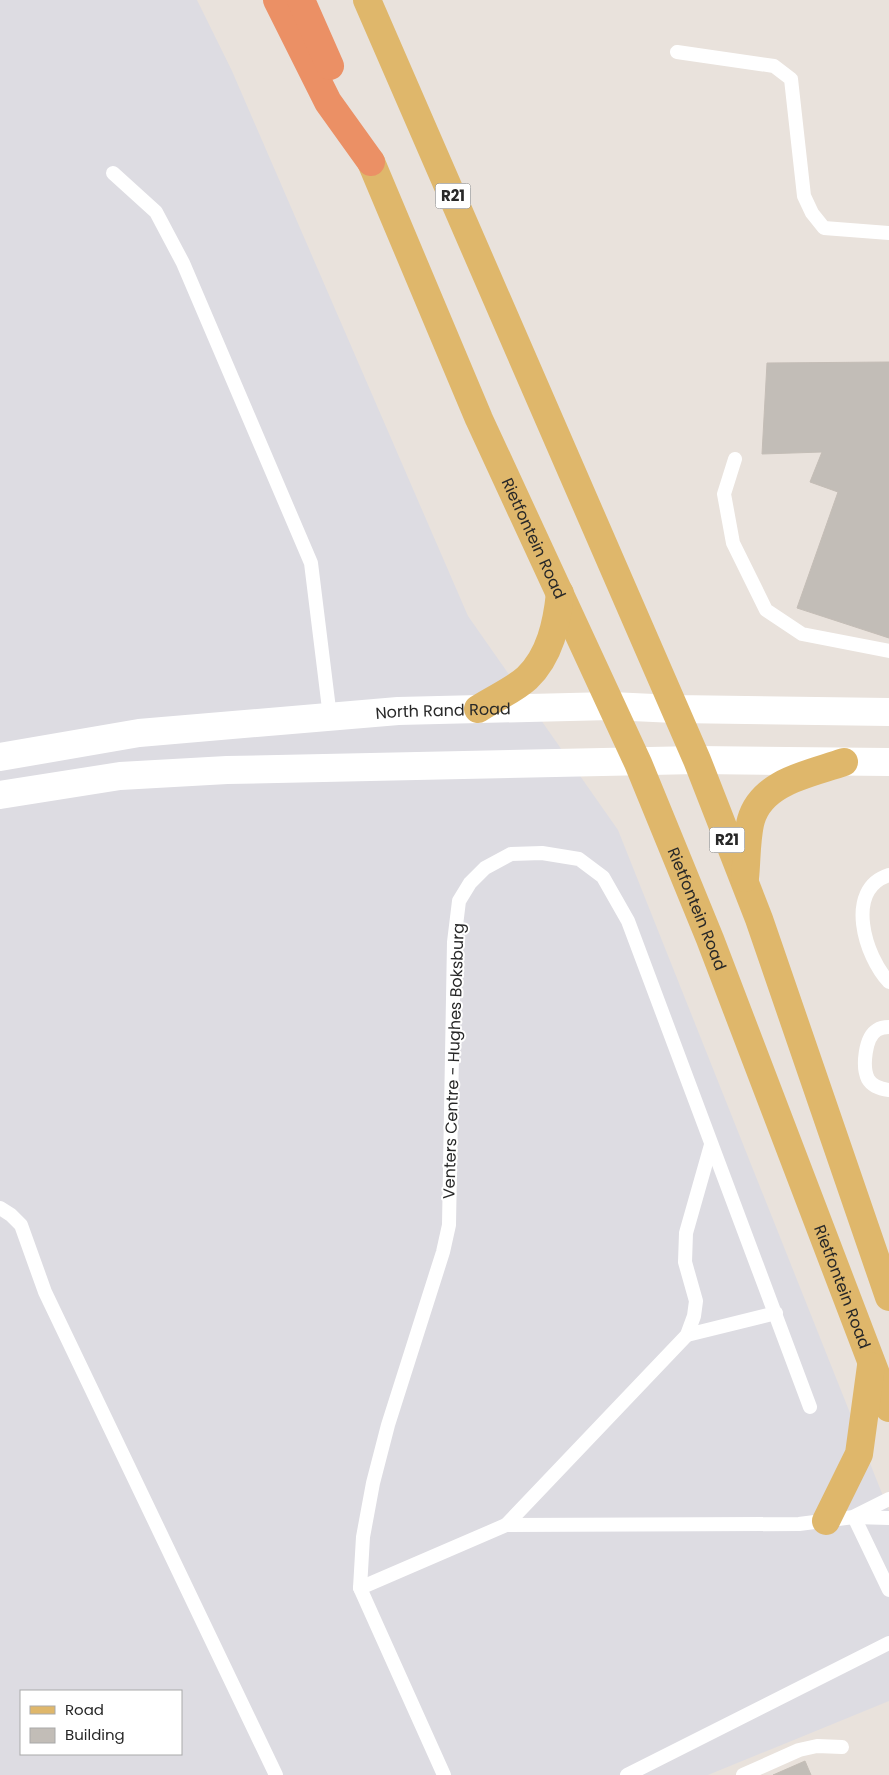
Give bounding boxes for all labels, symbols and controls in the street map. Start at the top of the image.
road number: R21 [436,184,470,208]
street label: Rietfontein Road [496,474,572,603]
street label: North Rand Road [374,697,511,725]
road number: R21 [710,828,744,852]
street label: Rietfontein Road [662,844,732,974]
street label: Venters Centre - Hughes Boksburg [437,923,470,1199]
street label: Rietfontein Road [808,1222,876,1352]
legend [20,1690,182,1755]
text: Road [65,1699,104,1720]
text: Building [65,1724,125,1745]

